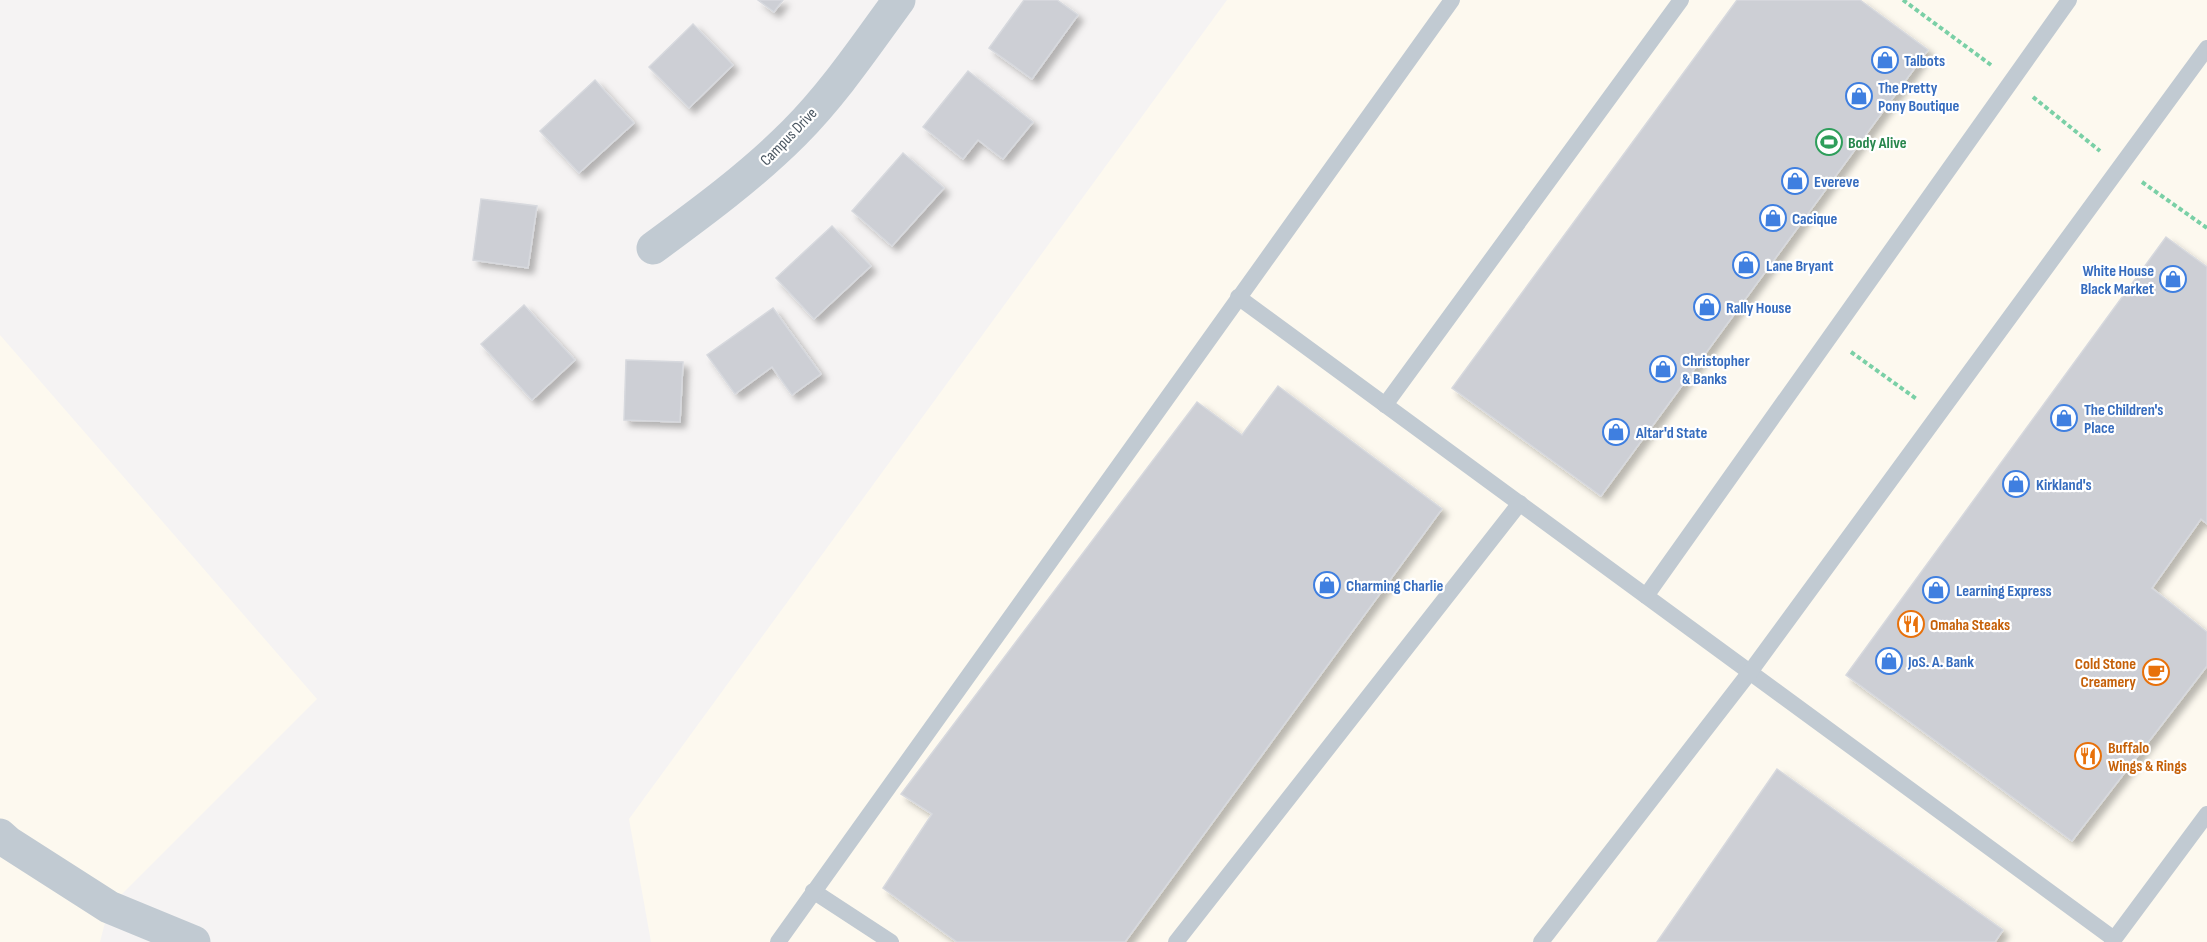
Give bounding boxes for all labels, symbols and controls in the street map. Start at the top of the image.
shop icon: Talbots [1870,45,1900,75]
place label: Talbots [1904,52,1945,71]
place label: The Pretty Pony Boutique [1878,79,1959,116]
shop icon: The Pretty Pony Boutique [1844,81,1874,111]
street label: Campus Drive [757,104,821,170]
sports icon: Body Alive [1814,127,1844,157]
place label: Body Alive [1848,134,1907,153]
shop icon: Evereve [1780,166,1810,196]
place label: Evereve [1814,173,1859,192]
shop icon: Cacique [1758,203,1788,233]
place label: Cacique [1792,210,1838,229]
shop icon: Lane Bryant [1731,250,1761,280]
place label: Lane Bryant [1766,257,1834,276]
place label: White House Black Market [2080,262,2154,299]
shop icon: White House Black Market [2158,264,2188,294]
shop icon: Rally House [1692,292,1722,322]
place label: Rally House [1726,299,1792,318]
place label: Christopher & Banks [1682,352,1750,389]
shop icon: Christopher & Banks [1648,354,1678,384]
place label: The Children's Place [2084,401,2163,438]
shop icon: The Children's Place [2049,403,2079,433]
shop icon: Altar'd State [1601,417,1631,447]
place label: Altar'd State [1635,424,1708,443]
shop icon: Kirkland's [2001,469,2031,499]
place label: Kirkland's [2036,476,2092,495]
shop icon: Charming Charlie [1312,570,1342,600]
shop icon: Learning Express [1921,575,1951,605]
place label: Charming Charlie [1346,577,1444,596]
place label: Learning Express [1956,582,2052,601]
restaurant icon: Omaha Steaks [1896,609,1926,639]
place label: Omaha Steaks [1930,616,2010,635]
shop icon: JoS. A. Bank [1874,646,1904,676]
place label: JoS. A. Bank [1907,653,1974,672]
place label: Cold Stone Creamery [2075,655,2136,692]
cafe icon: Cold Stone Creamery [2141,657,2171,687]
place label: Buffalo Wings & Rings [2108,739,2187,776]
restaurant icon: Buffalo Wings & Rings [2073,741,2103,771]

